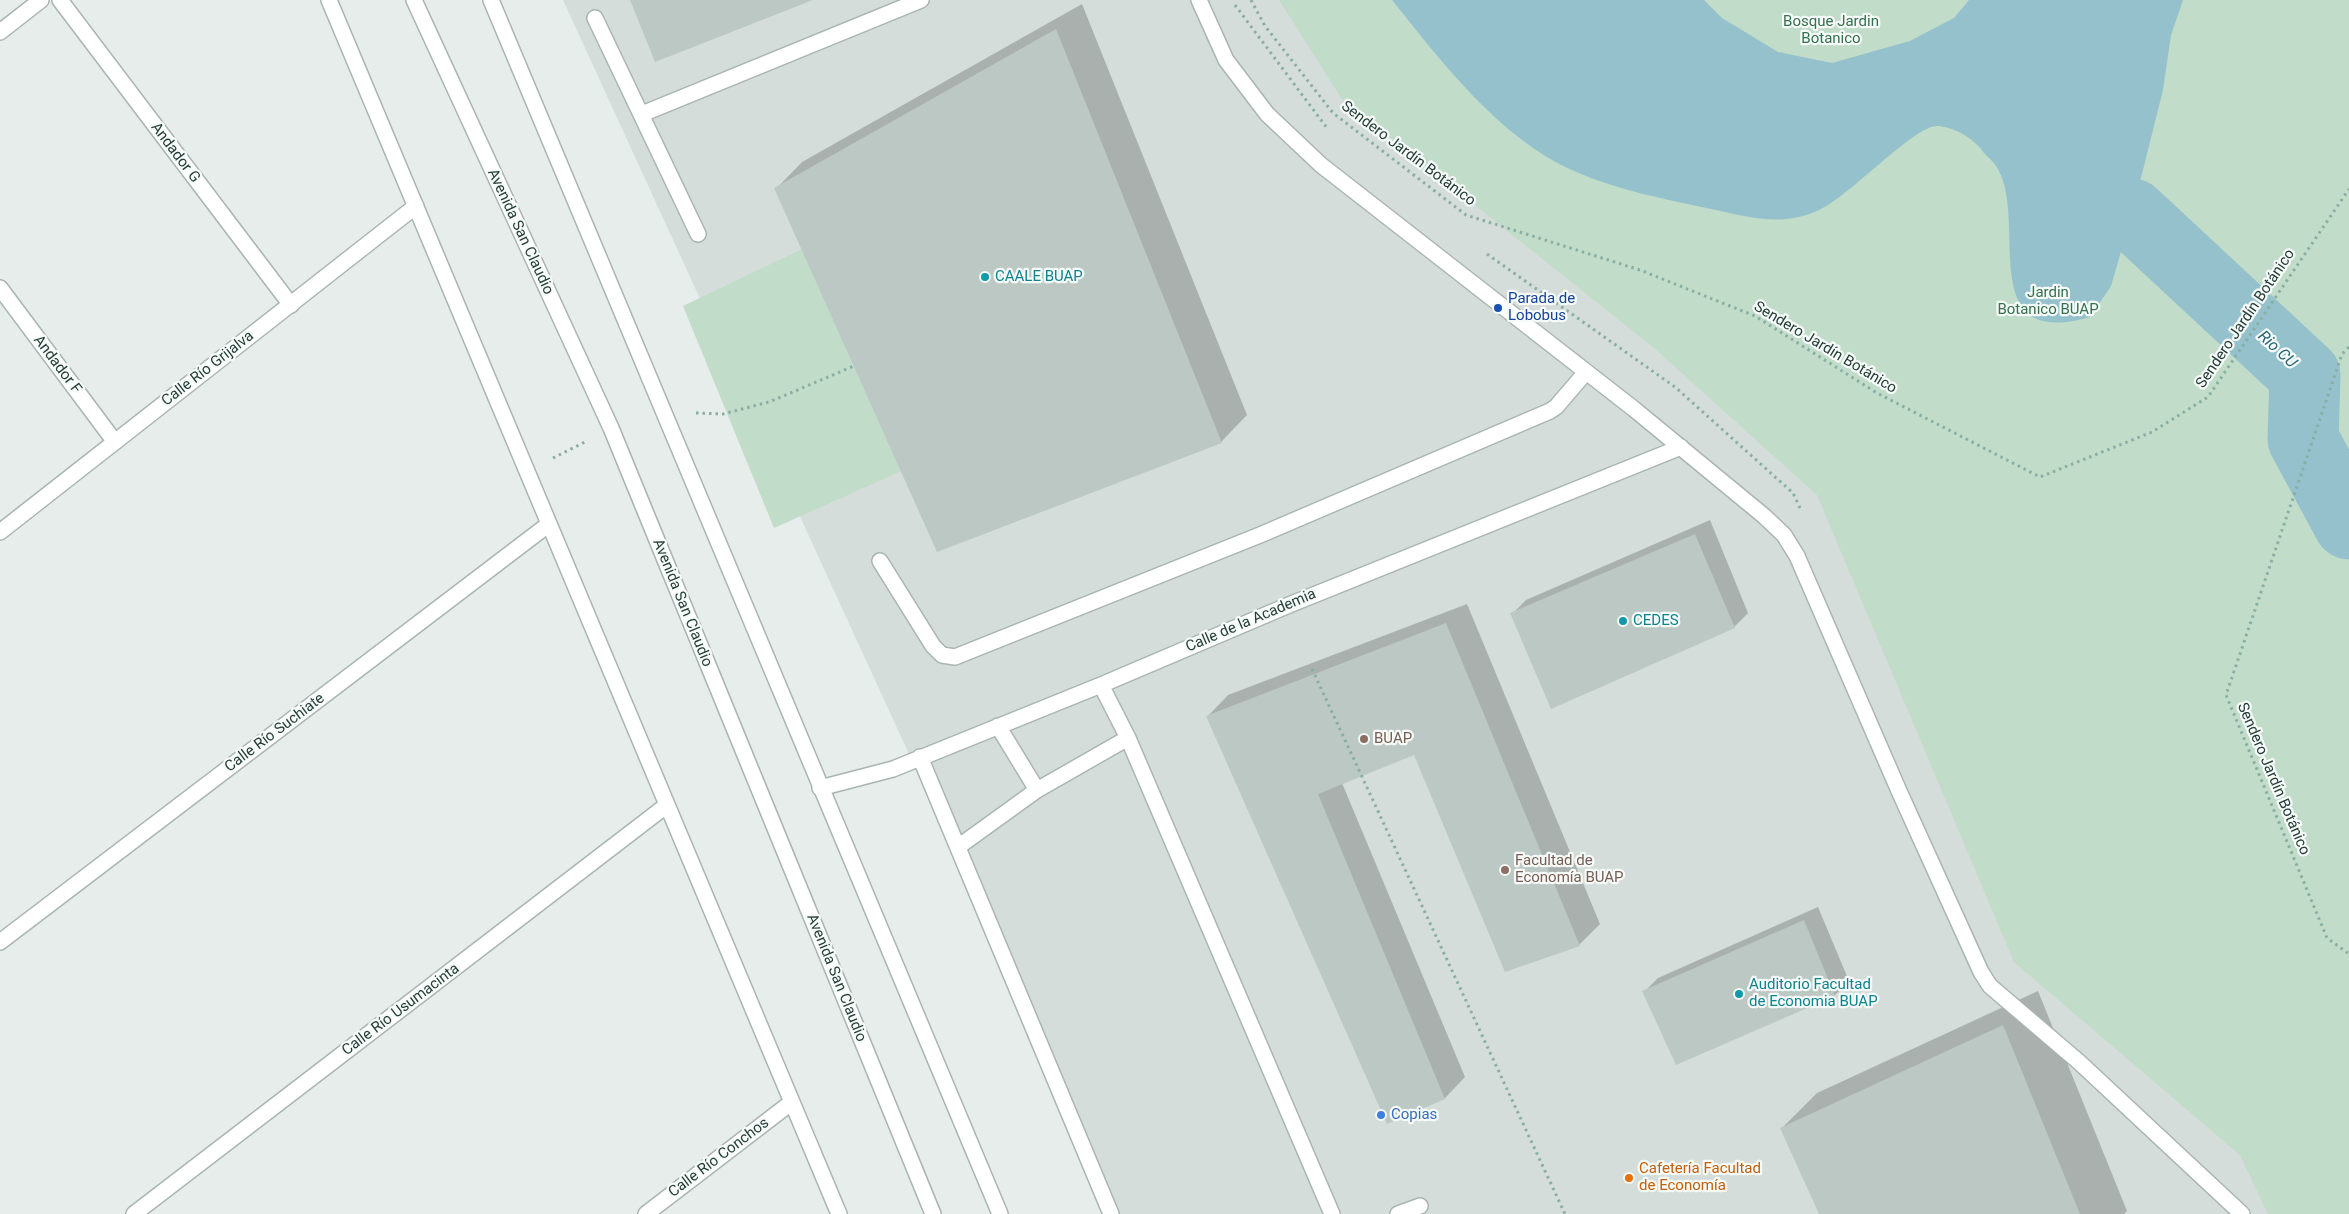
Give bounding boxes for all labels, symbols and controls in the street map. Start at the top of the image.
park label: Bosque Jardin Botanico [1783,13,1879,48]
street label: Sendero Jardín Botánico [1337,98,1479,210]
street label: Andador G [147,119,203,187]
street label: Avenida San Claudio [483,166,557,298]
street label: Sendero Jardín Botánico [2193,246,2299,392]
place label: CAALE BUAP [995,268,1083,286]
marker: CAALE BUAP [979,271,991,283]
park label: Jardin Botanico BUAP [1997,284,2099,319]
place label: Parada de Lobobus [1508,290,1575,325]
street label: Sendero Jardín Botánico [1750,298,1900,398]
marker: Parada de Lobobus [1492,302,1504,314]
street label: Calle Río Grijalva [158,327,258,411]
water label: Rio CU [2254,327,2300,373]
street label: Andador F [29,332,85,398]
street label: Avenida San Claudio [648,536,716,670]
street label: Calle de la Academia [1183,585,1319,657]
place label: CEDES [1633,612,1679,630]
marker: CEDES [1617,615,1629,627]
street label: Calle Río Suchiate [222,690,328,776]
street label: Sendero Jardín Botánico [2233,700,2313,858]
place label: BUAP [1374,730,1412,748]
marker: BUAP [1358,733,1370,745]
place label: Facultad de Economía BUAP [1515,852,1624,887]
marker: Facultad de Economía BUAP [1499,864,1511,876]
street label: Avenida San Claudio [802,911,870,1045]
street label: Calle Río Usumacinta [339,960,463,1060]
place label: Auditorio Facultad de Economia BUAP [1749,976,1878,1011]
marker: Auditorio Facultad de Economia BUAP [1733,988,1745,1000]
place label: Copias [1391,1106,1437,1124]
marker: Copias [1375,1109,1387,1121]
street label: Calle Río Conchos [665,1114,773,1202]
place label: Cafetería Facultad de Economía [1639,1160,1761,1195]
marker: Cafetería Facultad de Economía [1623,1172,1635,1184]

